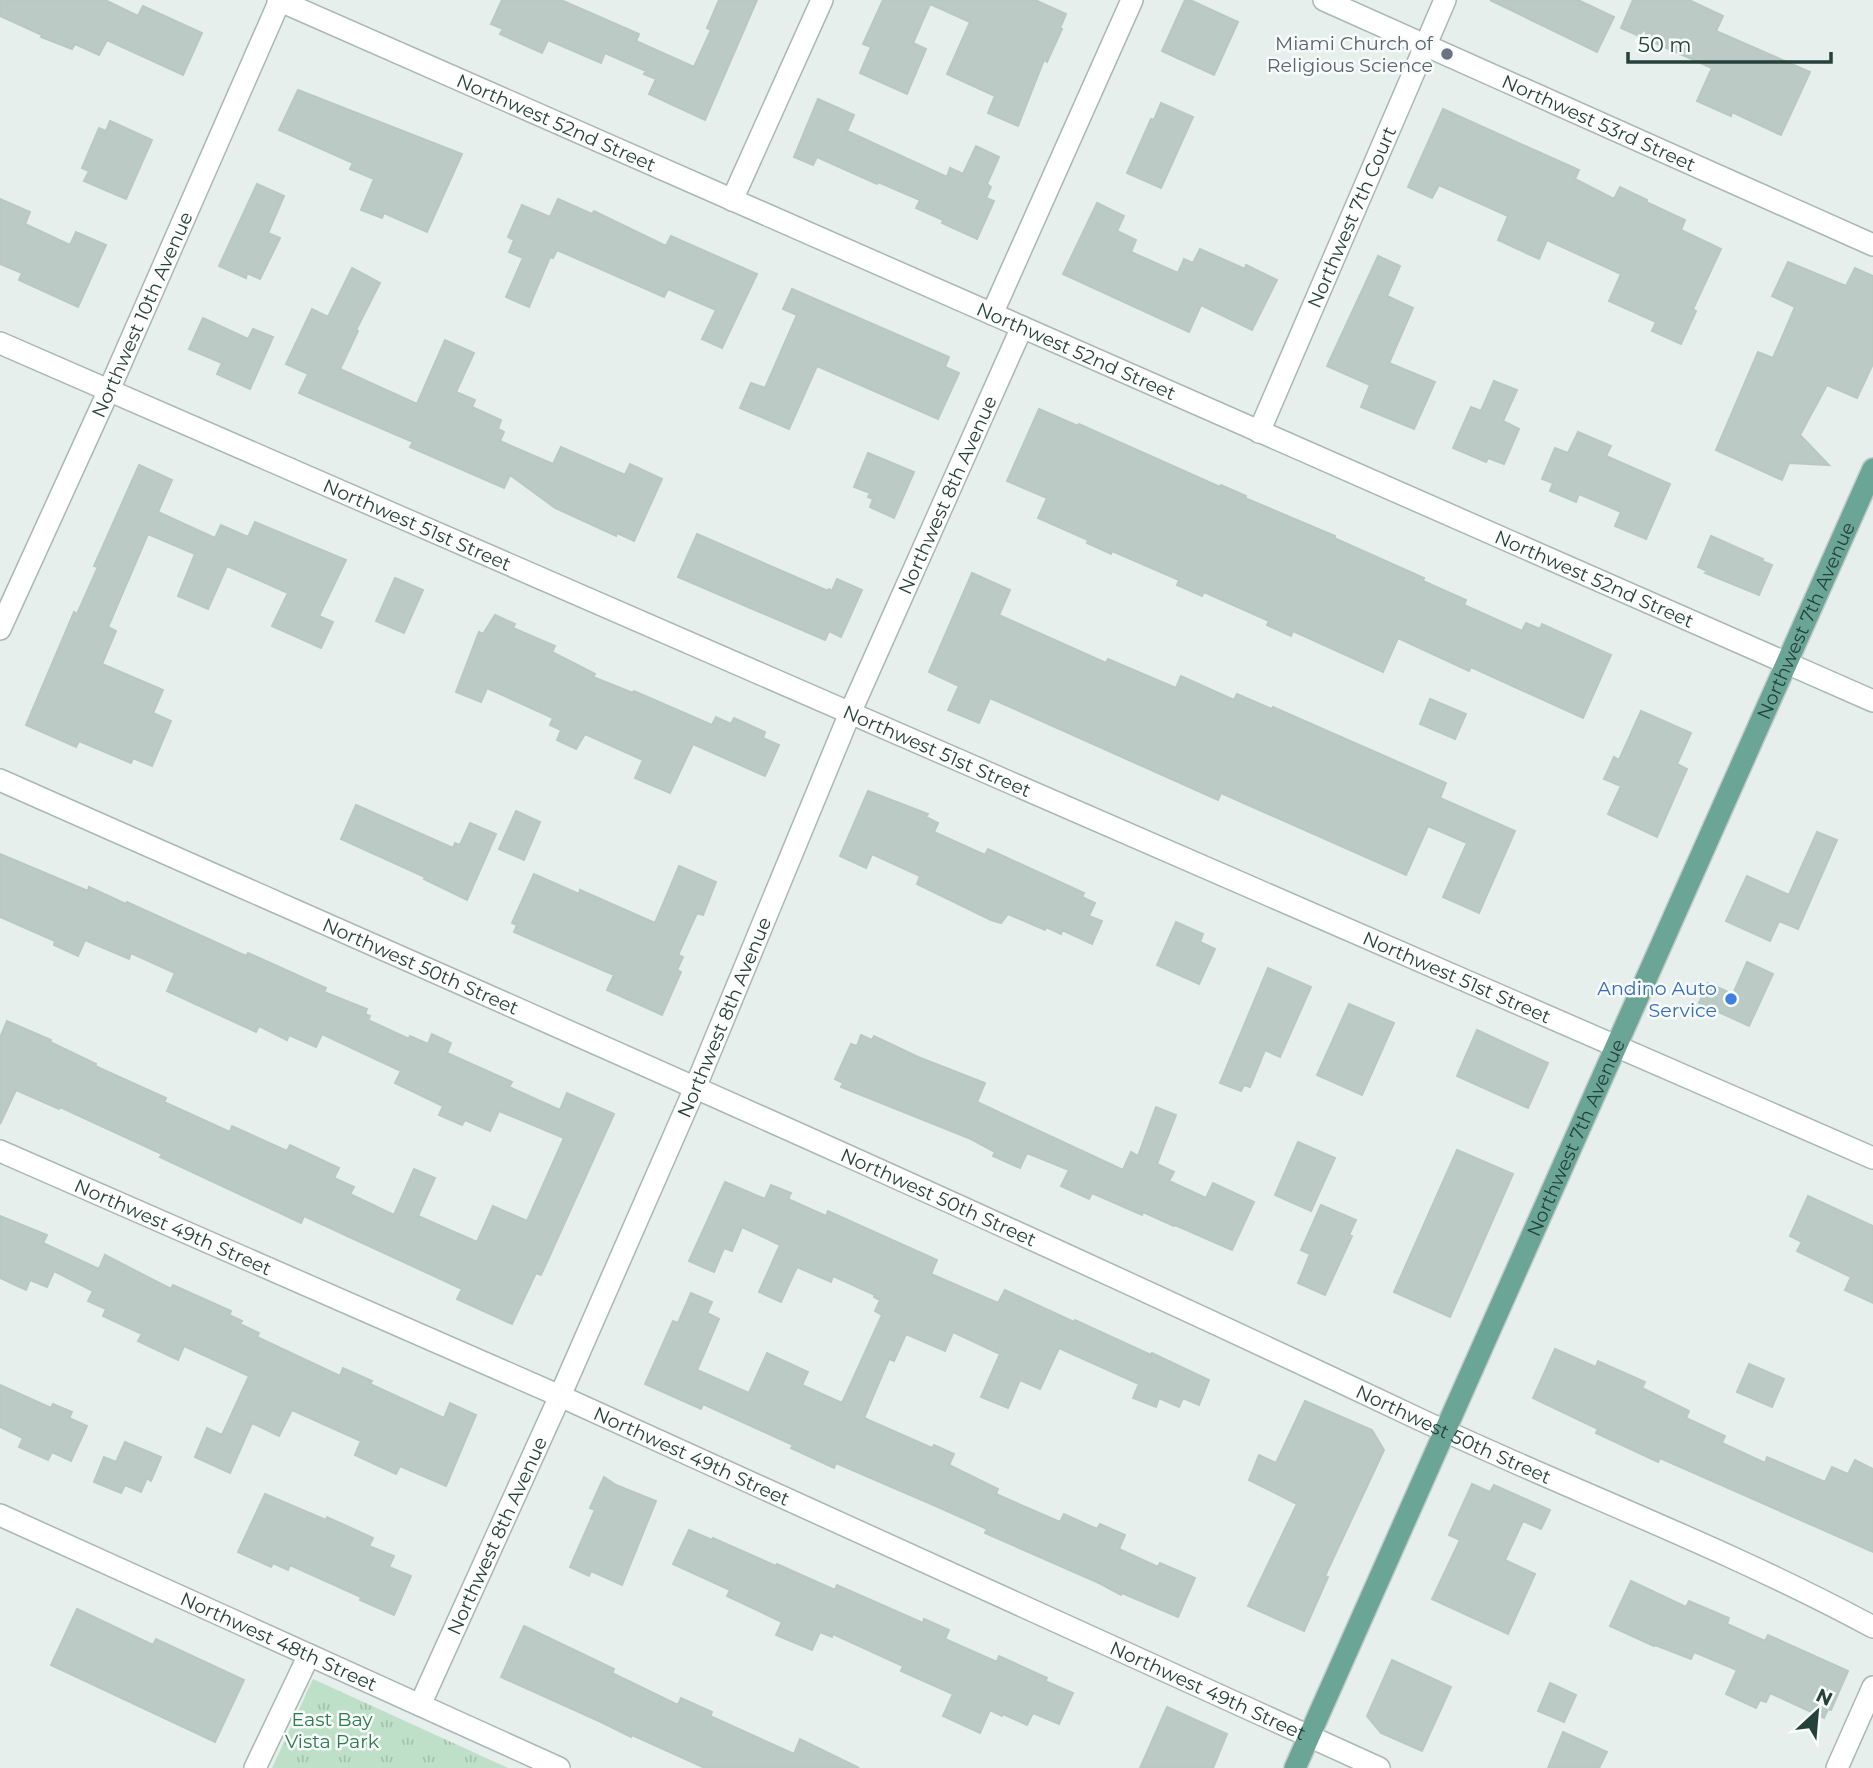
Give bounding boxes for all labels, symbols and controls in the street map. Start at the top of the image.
scale bar [1628,21,1831,65]
place label: Miami Church of Religious Science [1267,32,1435,77]
text: 50 m [1638,32,1692,57]
marker: Miami Church of Religious Science [1439,46,1455,62]
street label: Northwest 52nd Street [453,68,660,176]
street label: Northwest 53rd Street [1498,69,1700,176]
street label: Northwest 7th Court [1302,123,1401,311]
street label: Northwest 10th Avenue [87,208,197,421]
street label: Northwest 52nd Street [973,297,1180,405]
street label: Northwest 8th Avenue [893,392,1001,598]
street label: Northwest 51st Street [320,474,515,576]
street label: Northwest 7th Avenue [1752,518,1860,723]
street label: Northwest 52nd Street [1491,525,1698,633]
street label: Northwest 51st Street [840,700,1035,802]
street label: Northwest 50th Street [319,913,523,1019]
street label: Northwest 8th Avenue [672,914,776,1121]
street label: Northwest 51st Street [1360,926,1555,1028]
place label: Andino Auto Service [1597,977,1717,1022]
marker: Andino Auto Service [1723,991,1739,1007]
street label: Northwest 7th Avenue [1522,1035,1629,1240]
street label: Northwest 50th Street [837,1143,1040,1251]
street label: Northwest 49th Street [71,1174,275,1280]
street label: Northwest 50th Street [1352,1379,1555,1489]
street label: Northwest 49th Street [590,1401,794,1510]
street label: Northwest 8th Avenue [442,1433,552,1638]
street label: Northwest 48th Street [177,1587,381,1696]
street label: Northwest 49th Street [1106,1636,1310,1745]
north arrow [1782,1677,1852,1747]
text: N [1812,1683,1836,1711]
park label: East Bay Vista Park [285,1708,380,1753]

